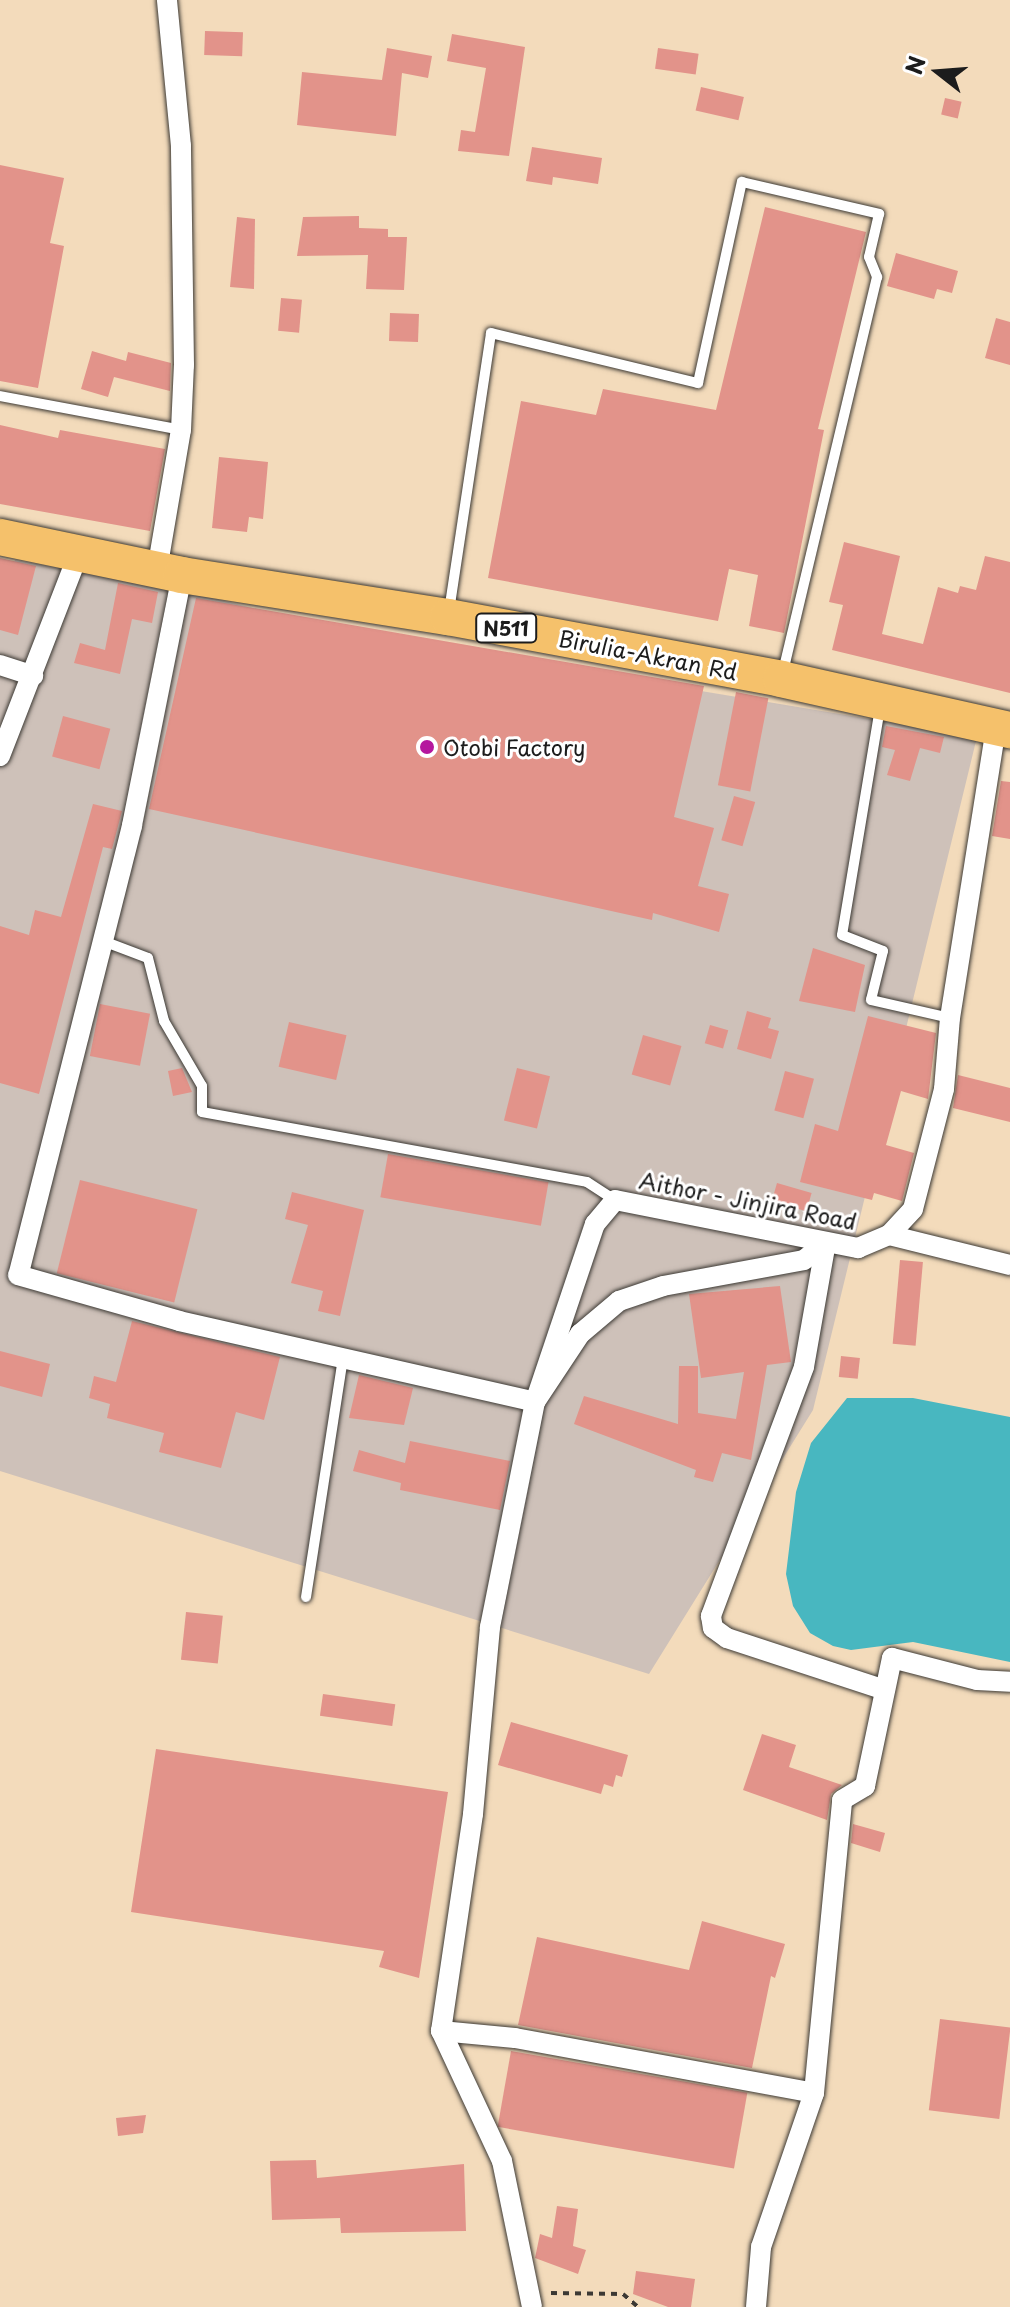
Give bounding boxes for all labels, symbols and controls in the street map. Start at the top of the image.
north arrow [898,32,978,112]
text: N [896,52,933,78]
road number: N511 [474,612,538,644]
street label: Birulia-Akran Rd [557,624,739,684]
place label: Otobi Factory [443,734,586,760]
marker: Otobi Factory [418,738,436,756]
street label: Aithor - Jinjira Road [636,1166,860,1234]

